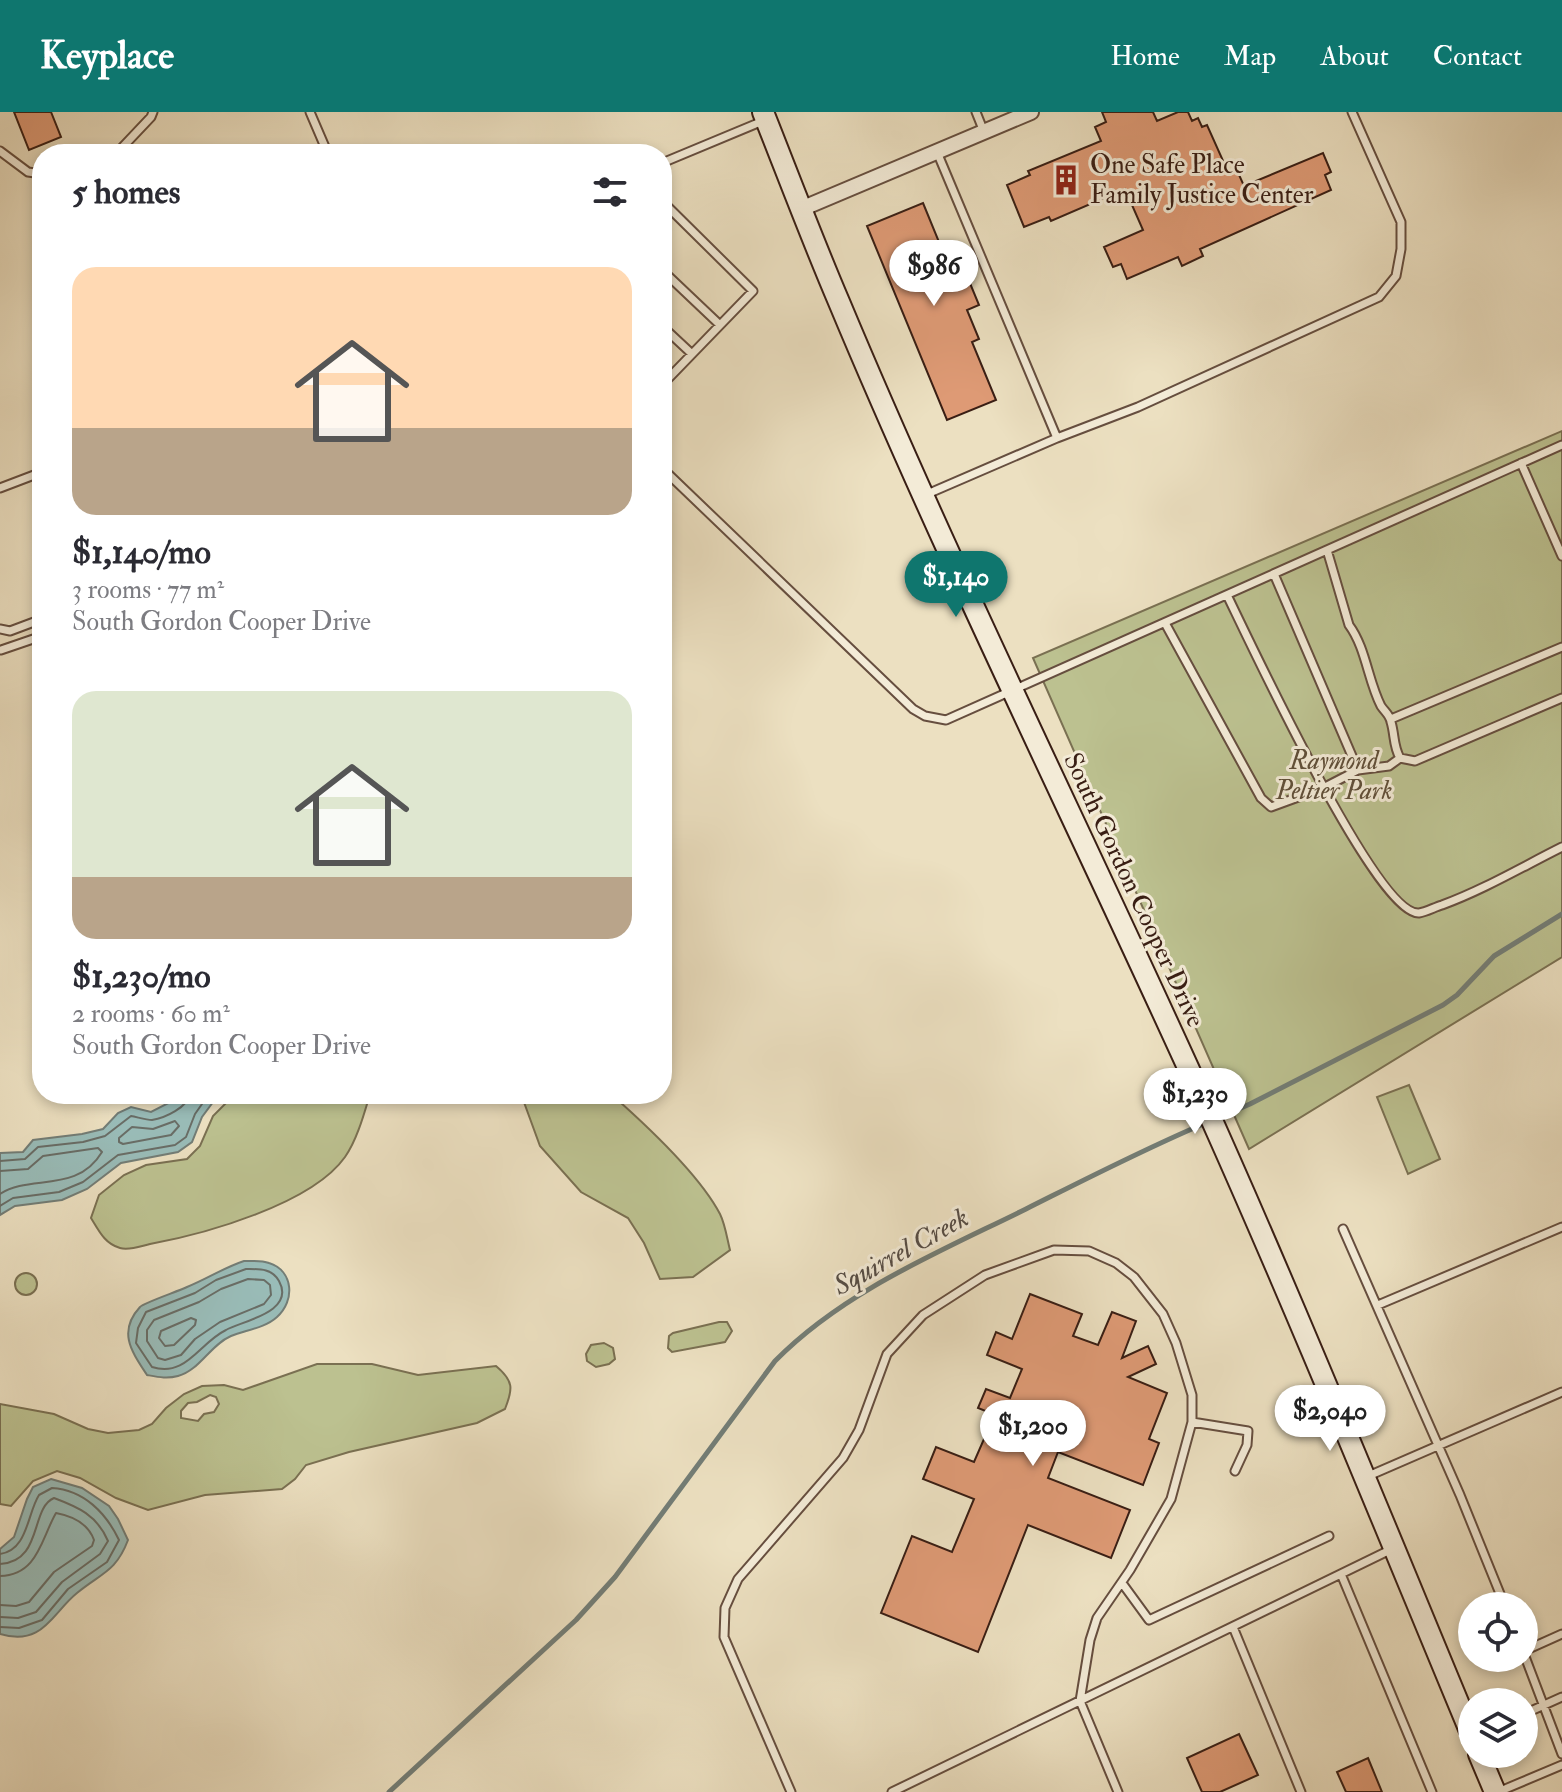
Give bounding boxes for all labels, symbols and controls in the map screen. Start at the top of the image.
text: Keyplace [40,32,174,80]
text: Home [1110,39,1180,74]
text: Map [1224,39,1276,74]
text: About [1320,39,1389,74]
text: Contact [1433,39,1522,74]
place label: One Safe Place Family Justice Center [1090,149,1314,211]
building icon: One Safe Place Family Justice Center [1049,163,1083,197]
icon: filters [588,170,632,214]
text: 5 homes [72,171,180,214]
pin: $986 [887,240,981,308]
text: $986 [907,250,961,282]
icon: home [280,319,424,463]
text: $1,140/mo [72,531,211,574]
pin: $1,140 [891,551,1021,619]
text: $1,140 [923,561,989,593]
text: 3 rooms · 77 m² [72,574,224,606]
text: South Gordon Cooper Drive [72,606,371,638]
icon: home [280,743,424,887]
park label: Raymond Peltier Park [1275,745,1392,807]
street label: South Gordon Cooper Drive [1055,748,1212,1033]
text: $1,230/mo [72,955,211,998]
text: 2 rooms · 60 m² [72,998,230,1030]
text: South Gordon Cooper Drive [72,1030,371,1062]
pin: $1,230 [1130,1068,1260,1136]
text: $1,230 [1162,1078,1228,1110]
water label: Squirrel Creek [826,1200,975,1304]
pin: $2,040 [1265,1385,1395,1453]
text: $2,040 [1293,1395,1367,1427]
pin: $1,200 [968,1400,1098,1468]
text: $1,200 [998,1410,1068,1442]
map controls [1458,1592,1538,1768]
button: locate [1458,1592,1538,1672]
button: layers [1458,1688,1538,1768]

